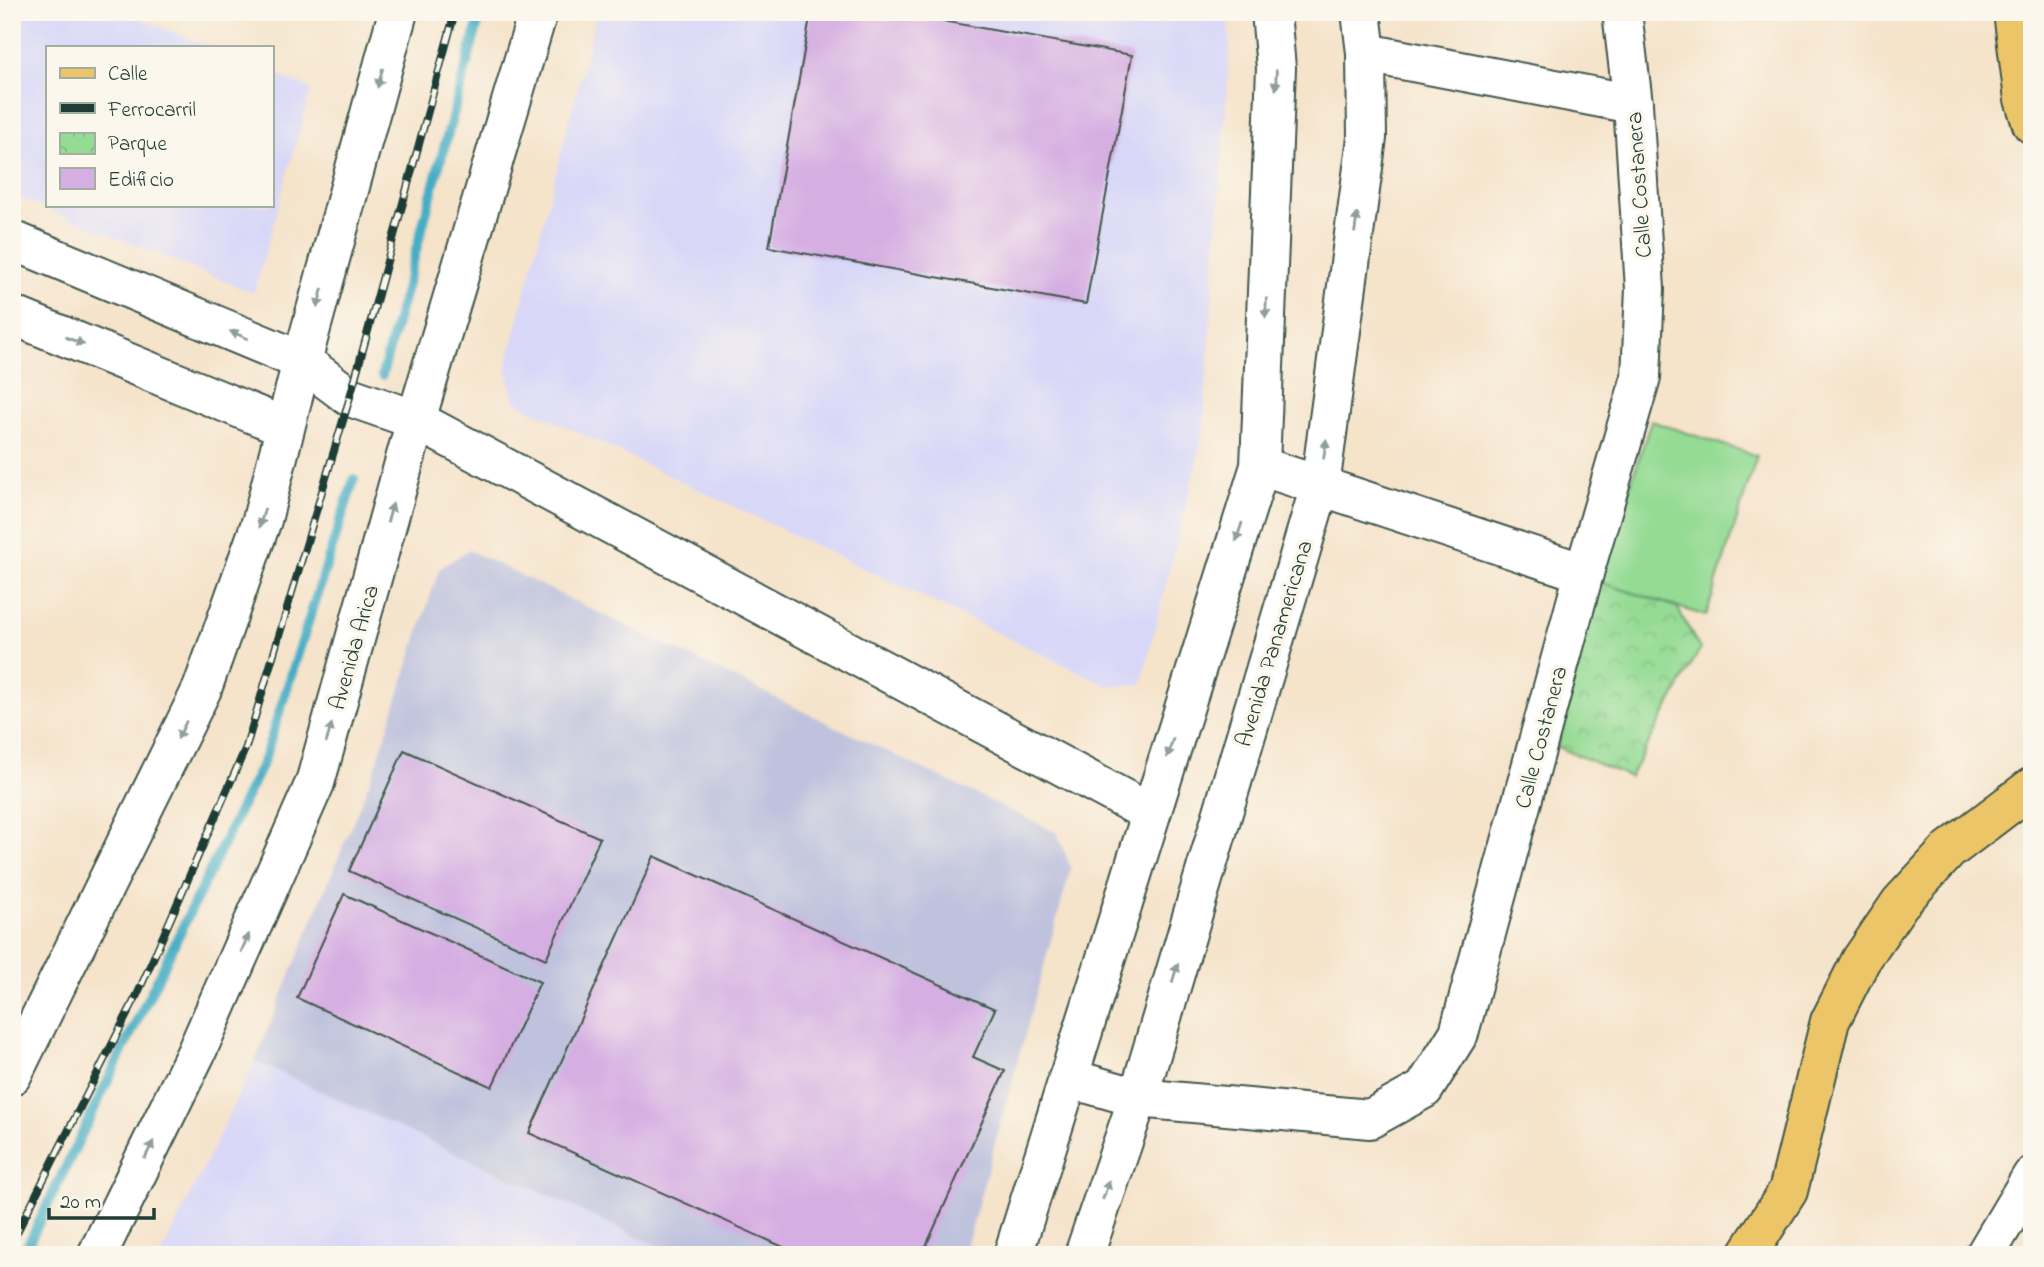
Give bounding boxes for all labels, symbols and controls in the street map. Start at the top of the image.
legend [46,46,273,206]
text: Calle [108,60,148,90]
one-way arrow [374,67,385,89]
one-way arrow [1270,69,1281,91]
text: Ferrocarril [107,96,196,126]
street label: Calle Costanera [1619,111,1662,259]
text: Parque [108,130,167,160]
text: Edificio [108,166,174,196]
one-way arrow [1350,212,1361,234]
one-way arrow [314,287,325,309]
one-way arrow [1261,297,1272,319]
one-way arrow [229,329,250,340]
one-way arrow [65,336,86,347]
one-way arrow [1320,438,1331,460]
one-way arrow [385,502,396,524]
one-way arrow [257,507,267,528]
one-way arrow [1233,521,1244,542]
street label: Avenida Panamericana [1228,536,1323,751]
street label: Avenida Arica [322,581,389,714]
street label: Calle Costanera [1508,663,1577,813]
one-way arrow [176,720,187,740]
one-way arrow [325,722,335,743]
one-way arrow [1164,738,1175,759]
one-way arrow [239,933,251,953]
one-way arrow [1170,963,1180,984]
one-way arrow [143,1140,154,1160]
scale bar [49,1176,154,1220]
one-way arrow [1101,1180,1112,1201]
text: 20 m [60,1188,101,1218]

